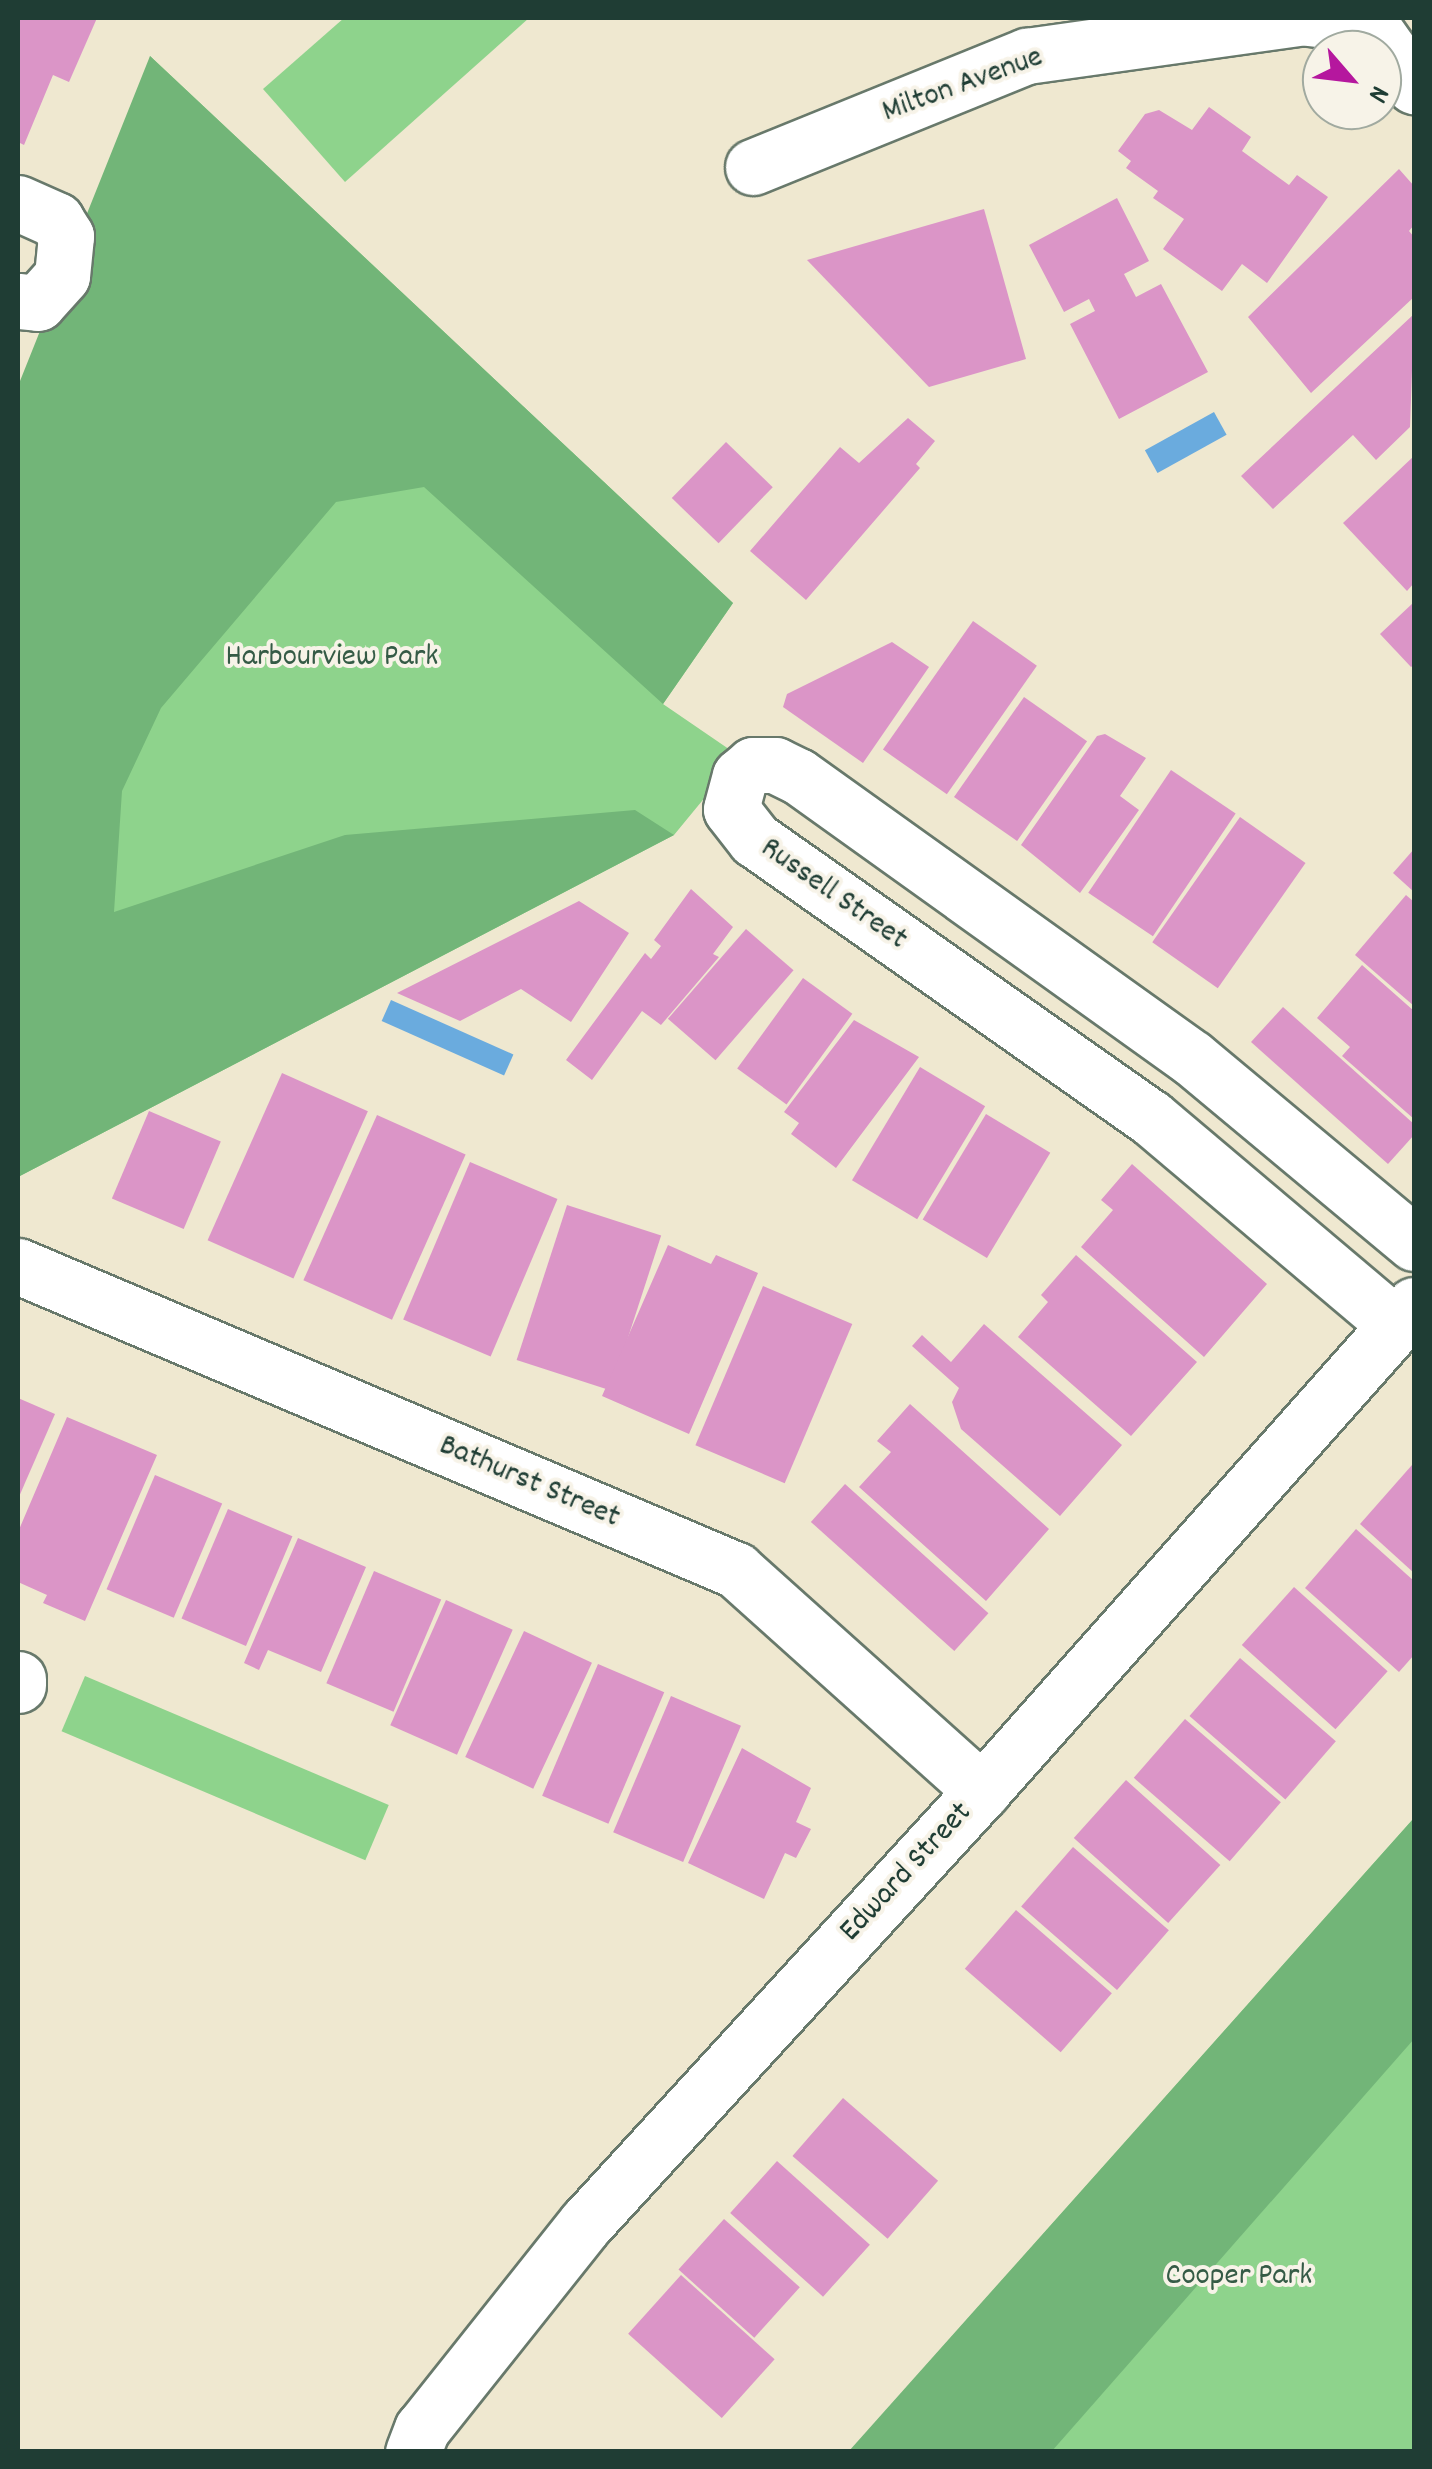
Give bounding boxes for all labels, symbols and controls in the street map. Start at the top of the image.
north arrow [1302,30,1402,130]
street label: Milton Avenue [878,39,1048,133]
text: N [1356,78,1398,109]
park label: Harbourview Park [226,639,438,677]
street label: Russell Street [752,830,914,960]
street label: Bathurst Street [433,1428,625,1538]
street label: Edward Street [833,1795,981,1951]
park label: Cooper Park [1166,2258,1312,2296]

